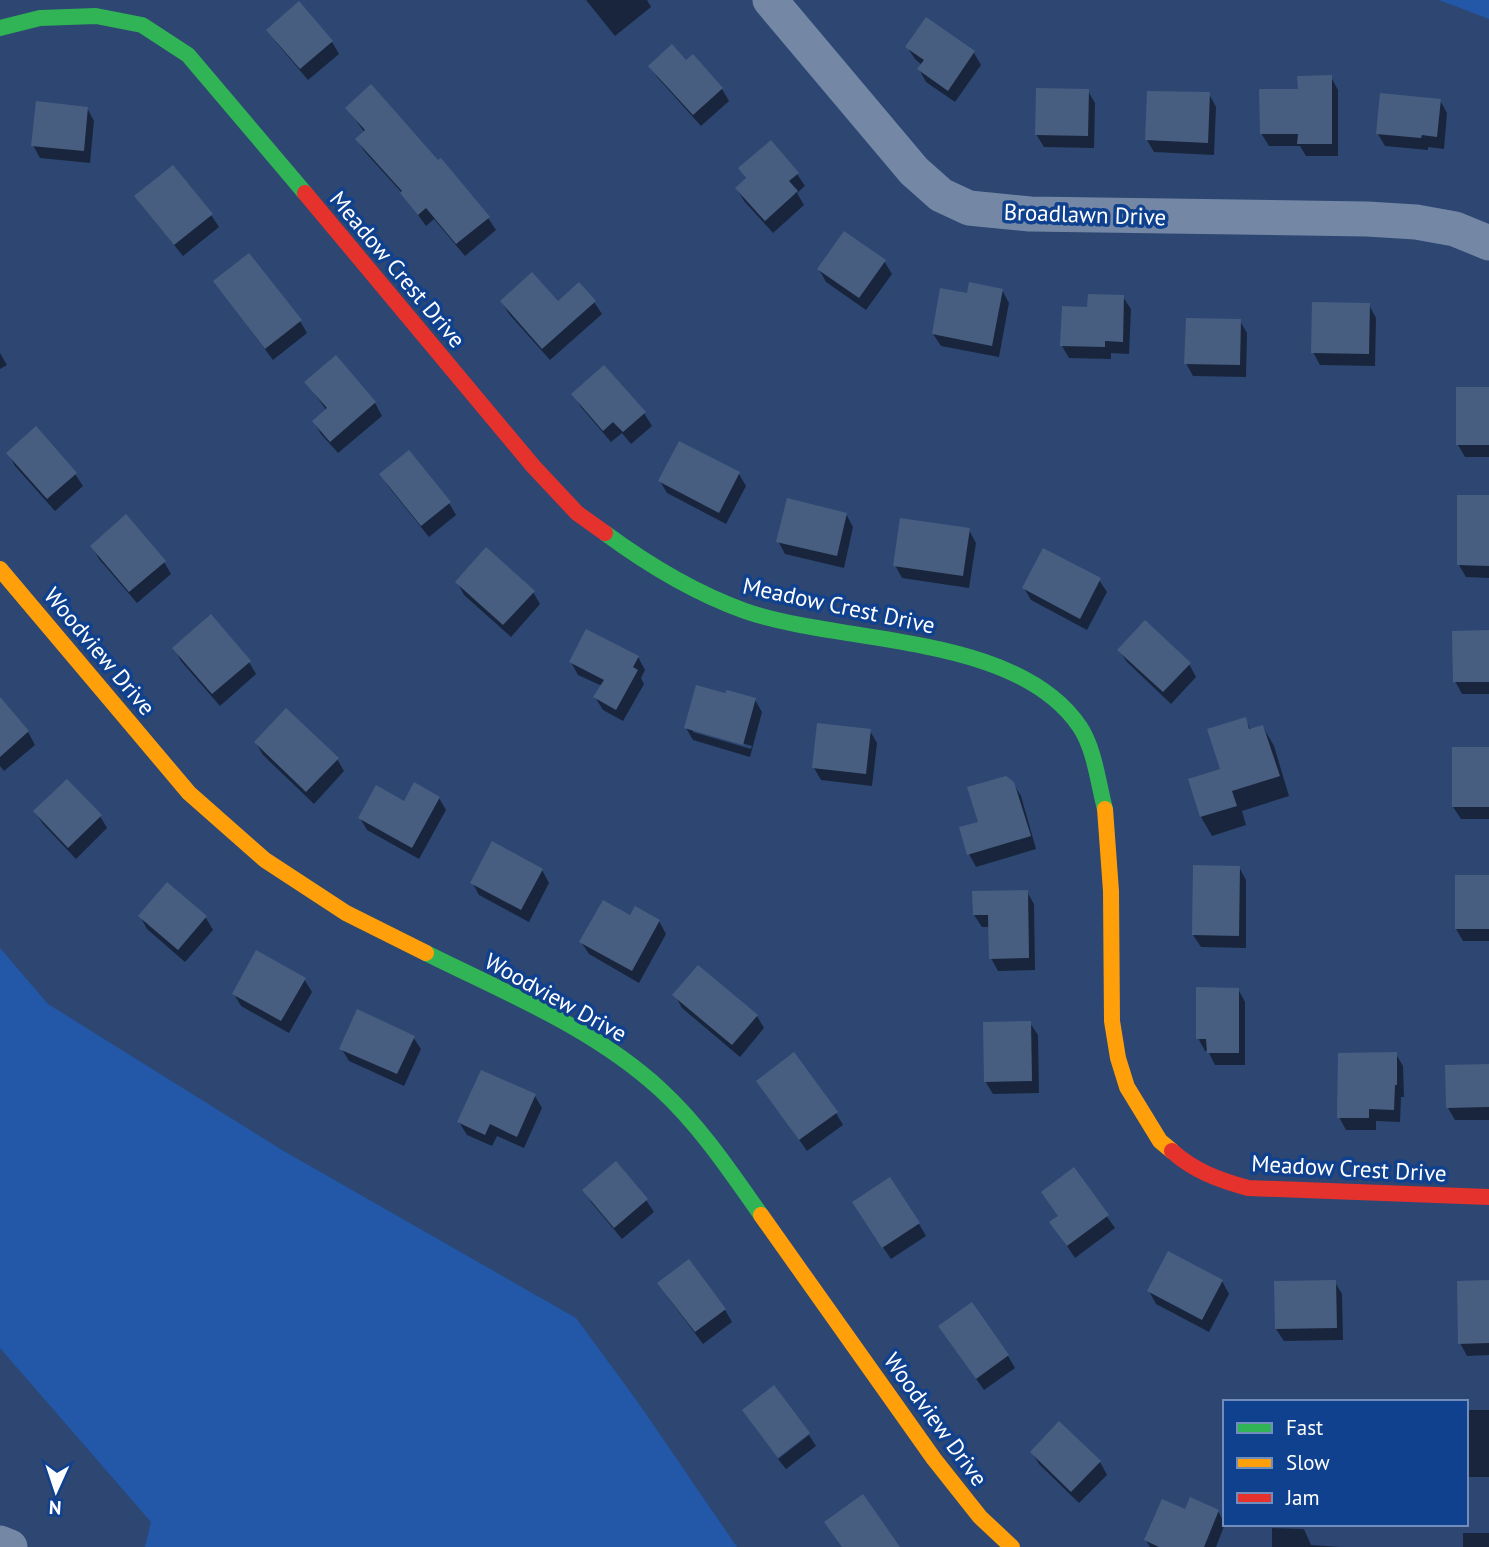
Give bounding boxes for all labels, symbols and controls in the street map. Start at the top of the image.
street label: Meadow Crest Drive [324,185,472,353]
street label: Broadlawn Drive [1003,197,1167,231]
street label: Meadow Crest Drive [740,570,938,640]
street label: Woodview Drive [38,581,162,721]
street label: Woodview Drive [480,946,632,1048]
street label: Meadow Crest Drive [1251,1148,1447,1188]
street label: Woodview Drive [878,1347,994,1491]
legend [1223,1400,1468,1526]
text: Fast [1286,1414,1323,1441]
text: Slow [1286,1449,1330,1476]
north arrow [21,1456,91,1526]
text: Jam [1285,1484,1320,1511]
text: N [48,1496,62,1520]

